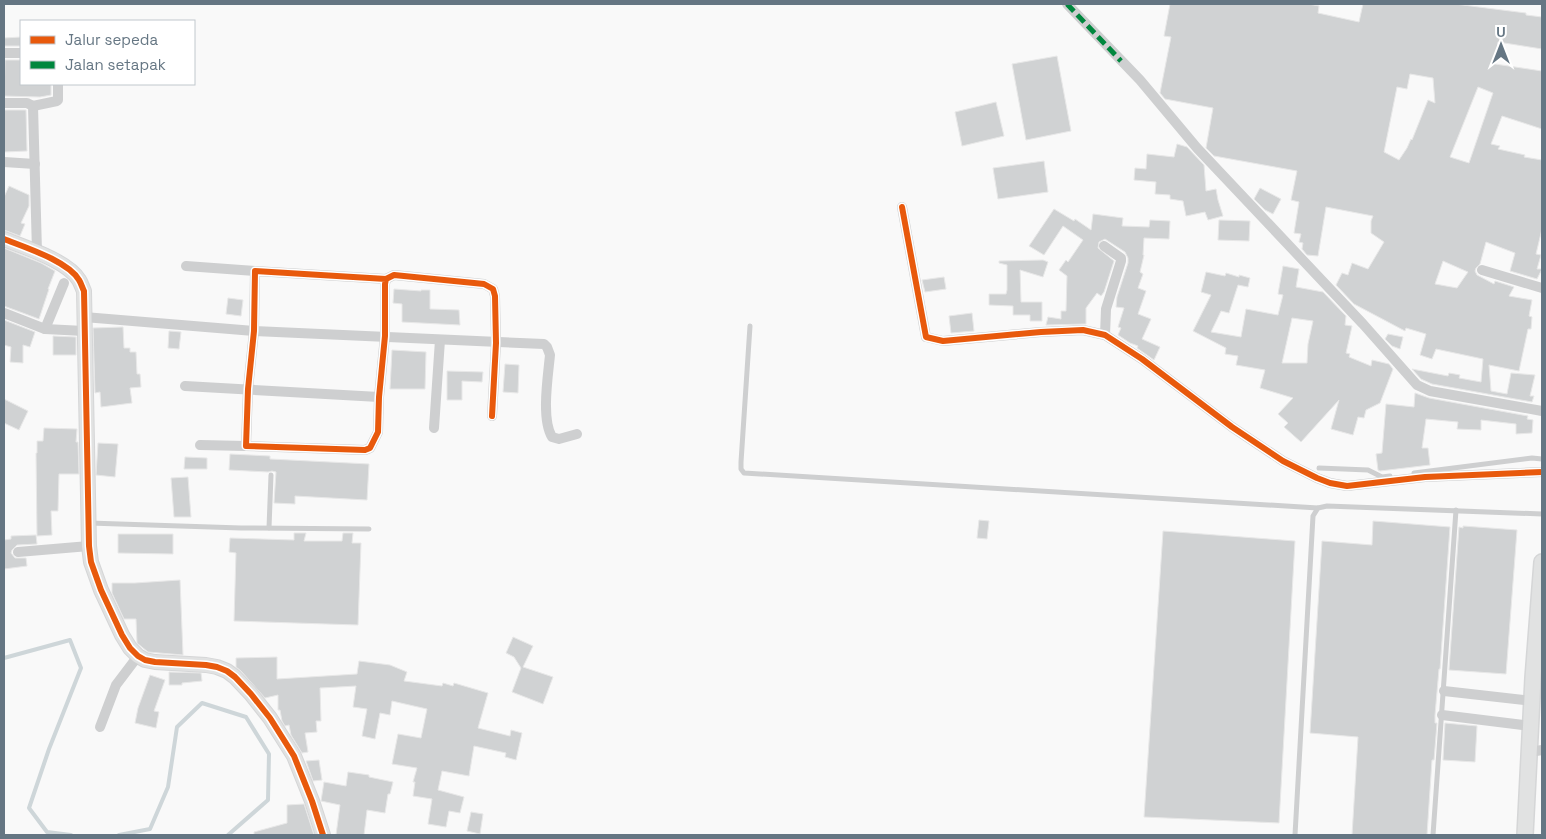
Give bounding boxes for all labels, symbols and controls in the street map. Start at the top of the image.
legend [20,20,195,85]
north arrow [1476,20,1526,70]
text: U [1496,23,1506,41]
text: Jalur sepeda [65,30,159,49]
text: Jalan setapak [65,55,166,74]

